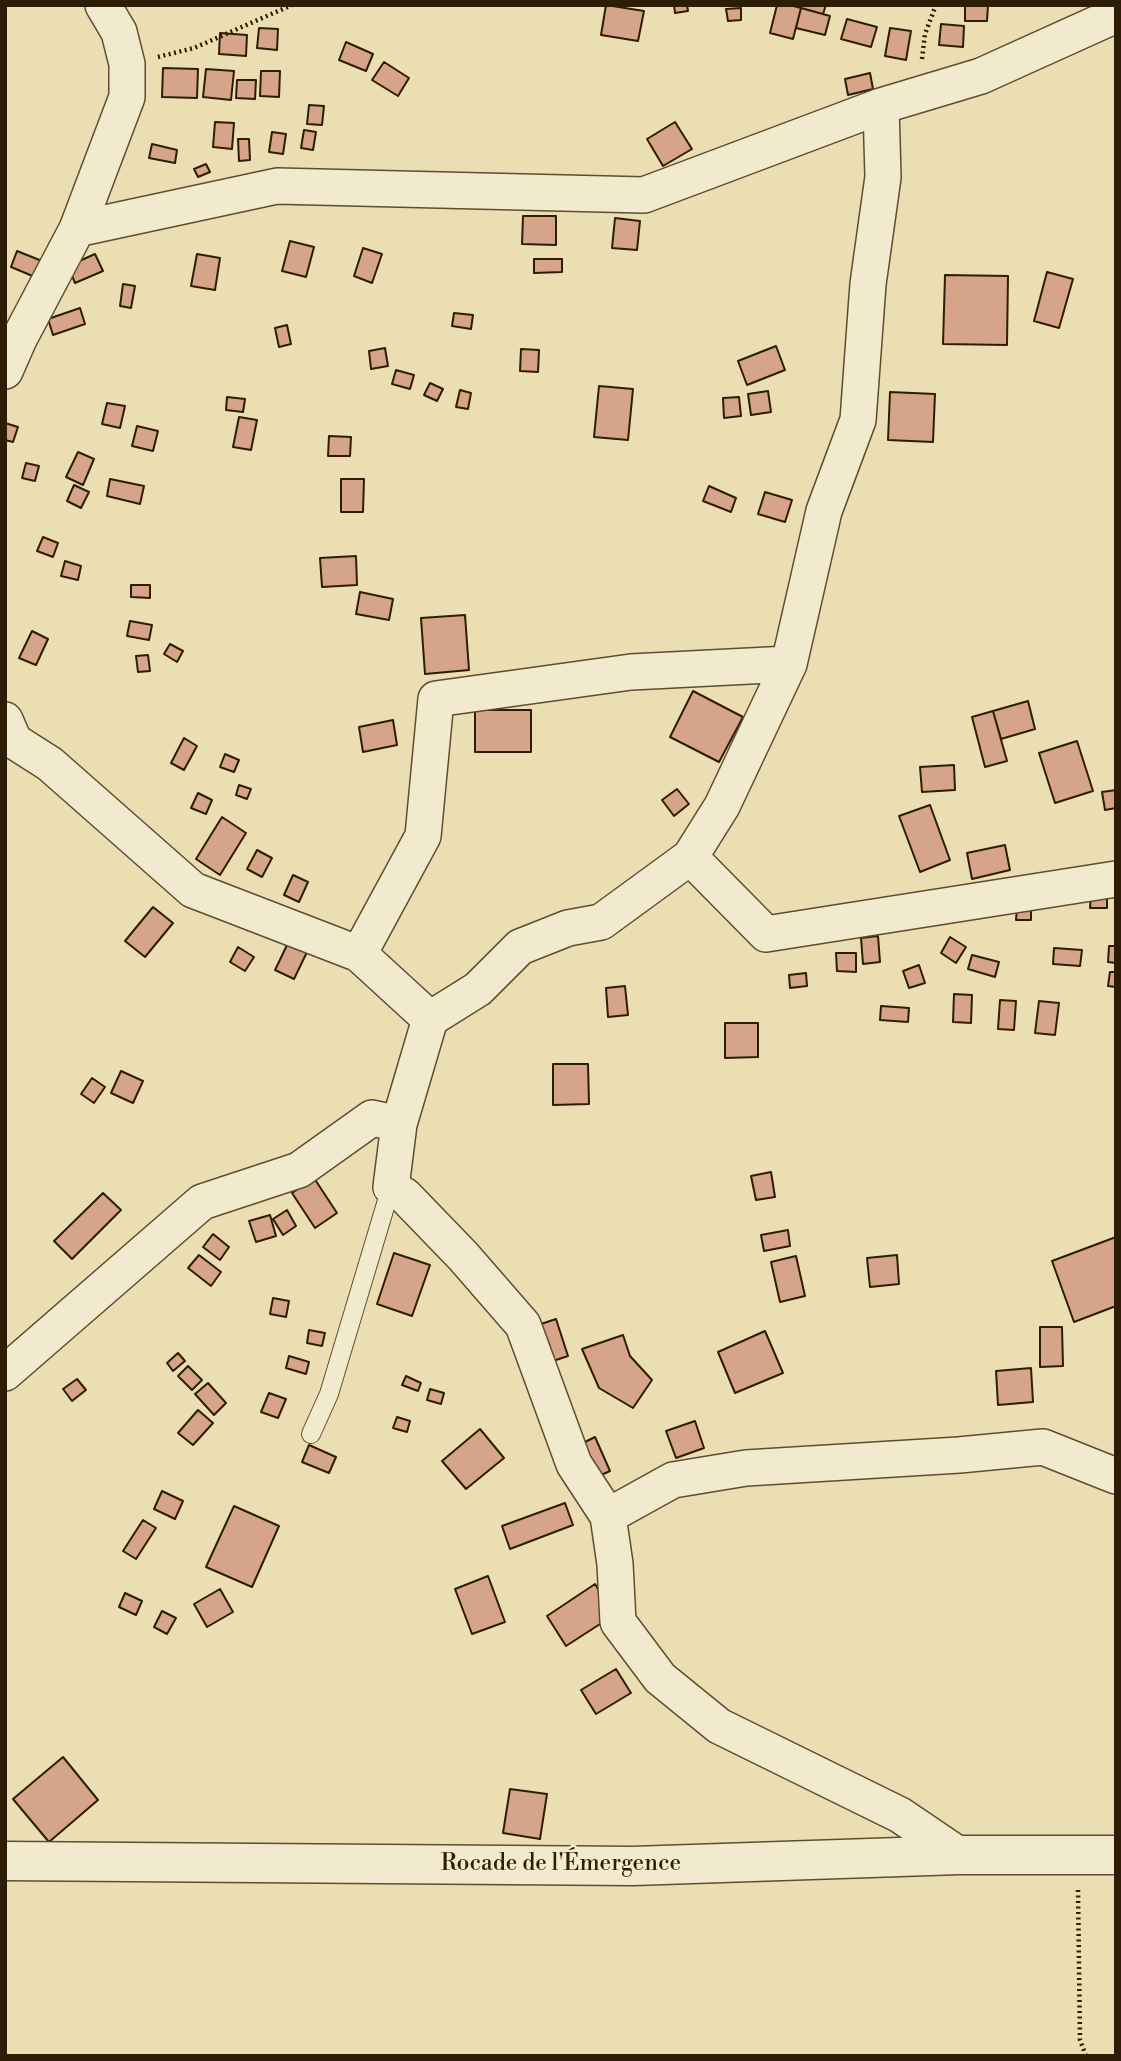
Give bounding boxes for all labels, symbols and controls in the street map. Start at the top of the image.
street label: Rocade de l'Émergence [441,1850,681,1878]

